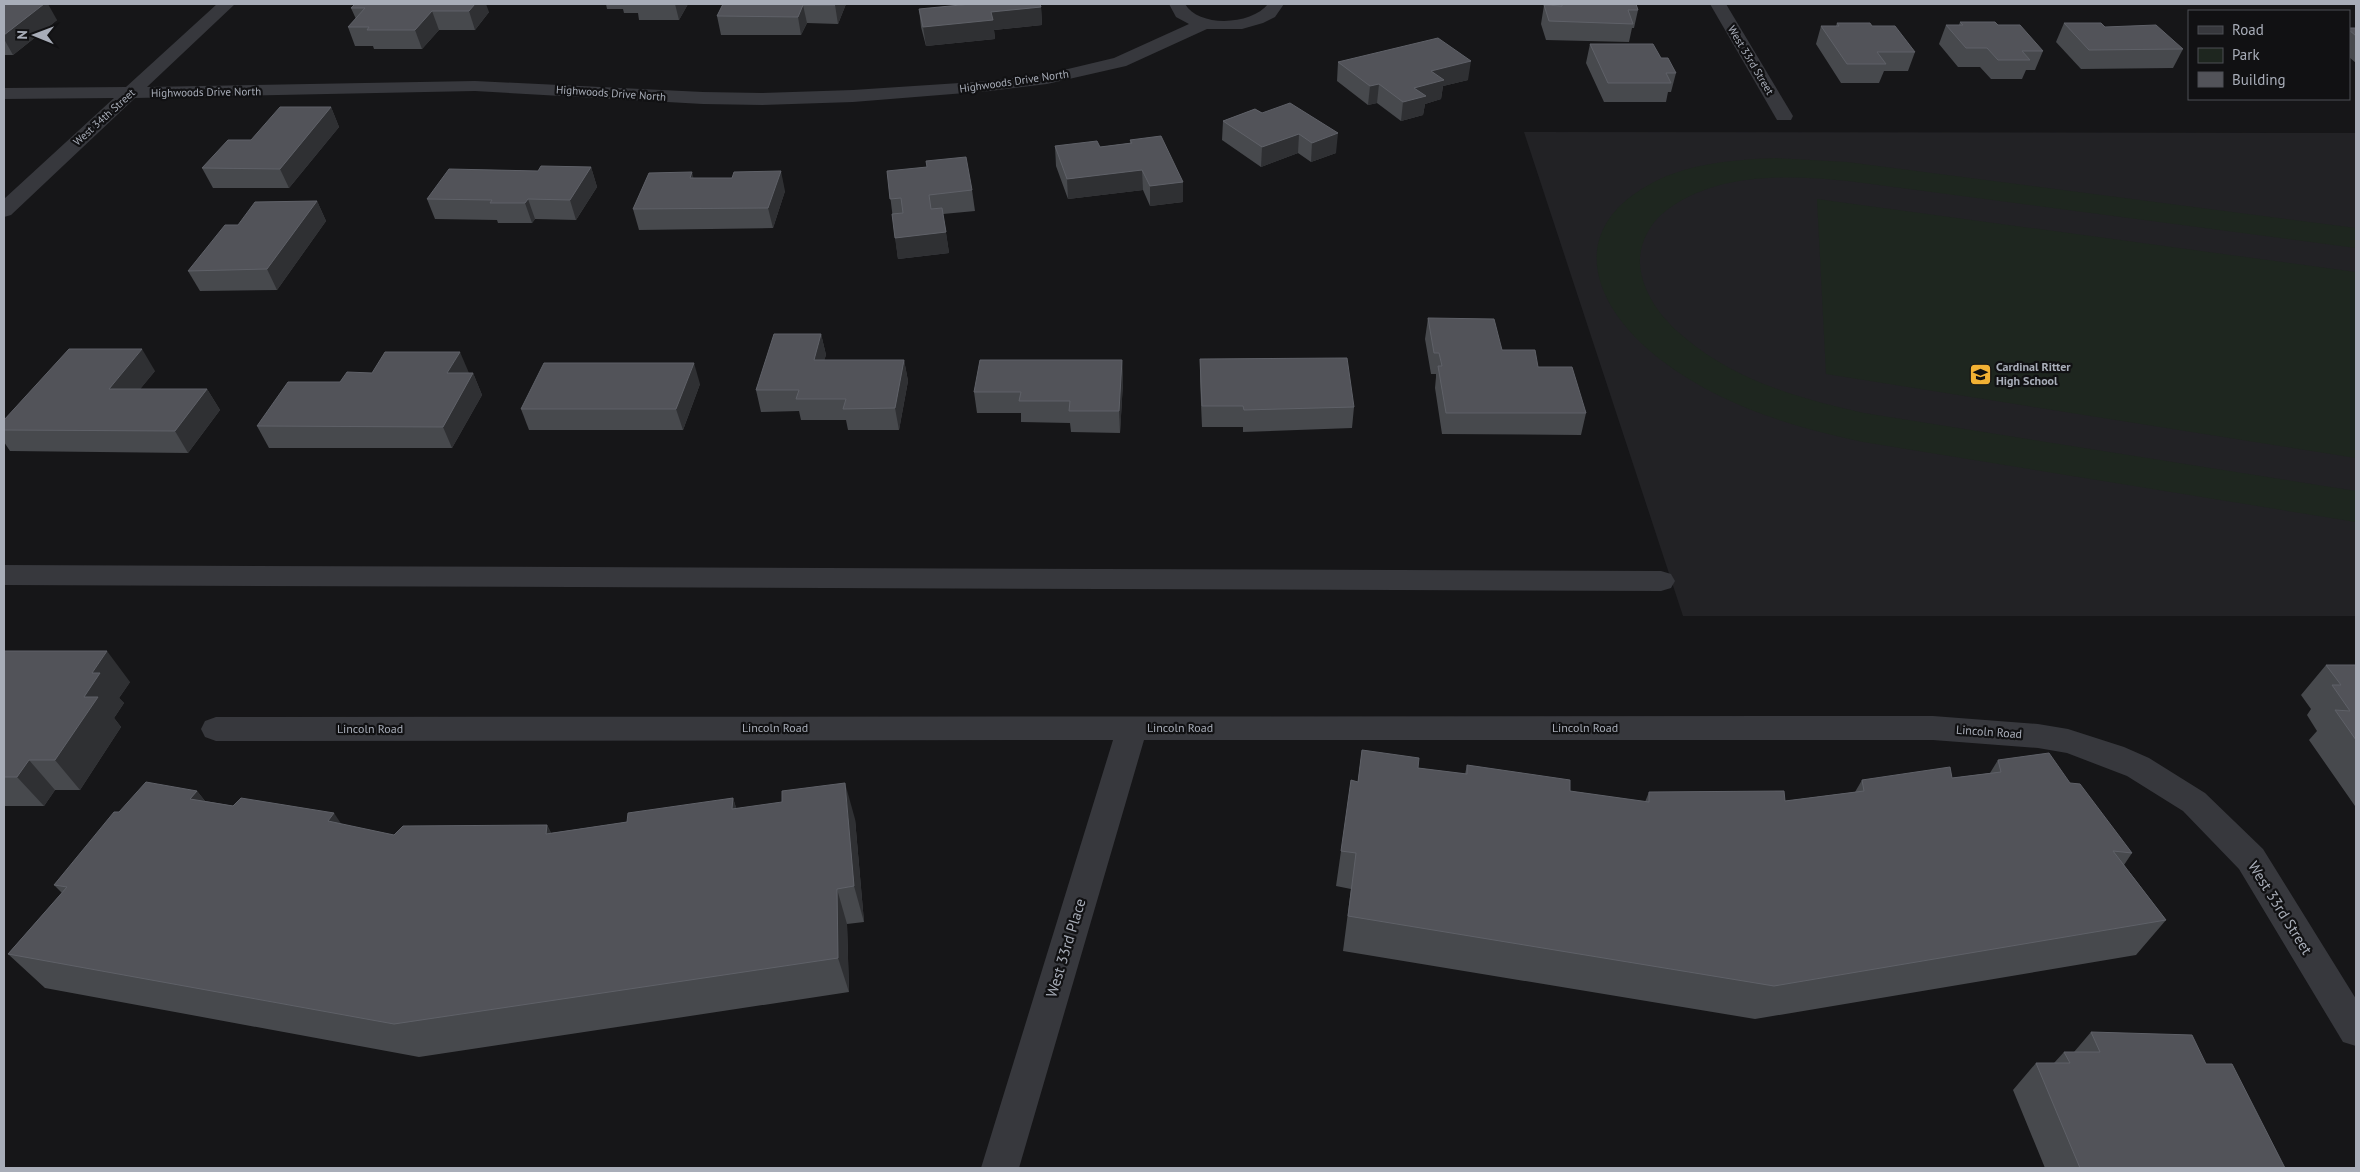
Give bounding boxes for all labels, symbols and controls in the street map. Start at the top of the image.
north arrow [10,10,60,60]
legend [2188,10,2350,100]
text: Road [2232,20,2264,39]
street label: West 33rd Street [1725,23,1777,97]
text: N [13,30,31,40]
text: Park [2232,45,2260,64]
street label: Highwoods Drive North [958,66,1070,96]
text: Building [2232,70,2286,89]
street label: Highwoods Drive North [556,82,666,104]
street label: Highwoods Drive North [151,84,261,100]
street label: West 34th Street [70,85,138,148]
place label: Cardinal Ritter High School [1996,359,2071,388]
school or university icon: Cardinal Ritter High School [1968,362,1992,386]
street label: Lincoln Road [742,720,808,735]
street label: Lincoln Road [1147,720,1213,735]
street label: Lincoln Road [1552,720,1618,735]
street label: Lincoln Road [337,721,403,736]
street label: Lincoln Road [1955,722,2023,741]
street label: West 33rd Street [2244,857,2317,958]
street label: West 33rd Place [1041,896,1090,1000]

